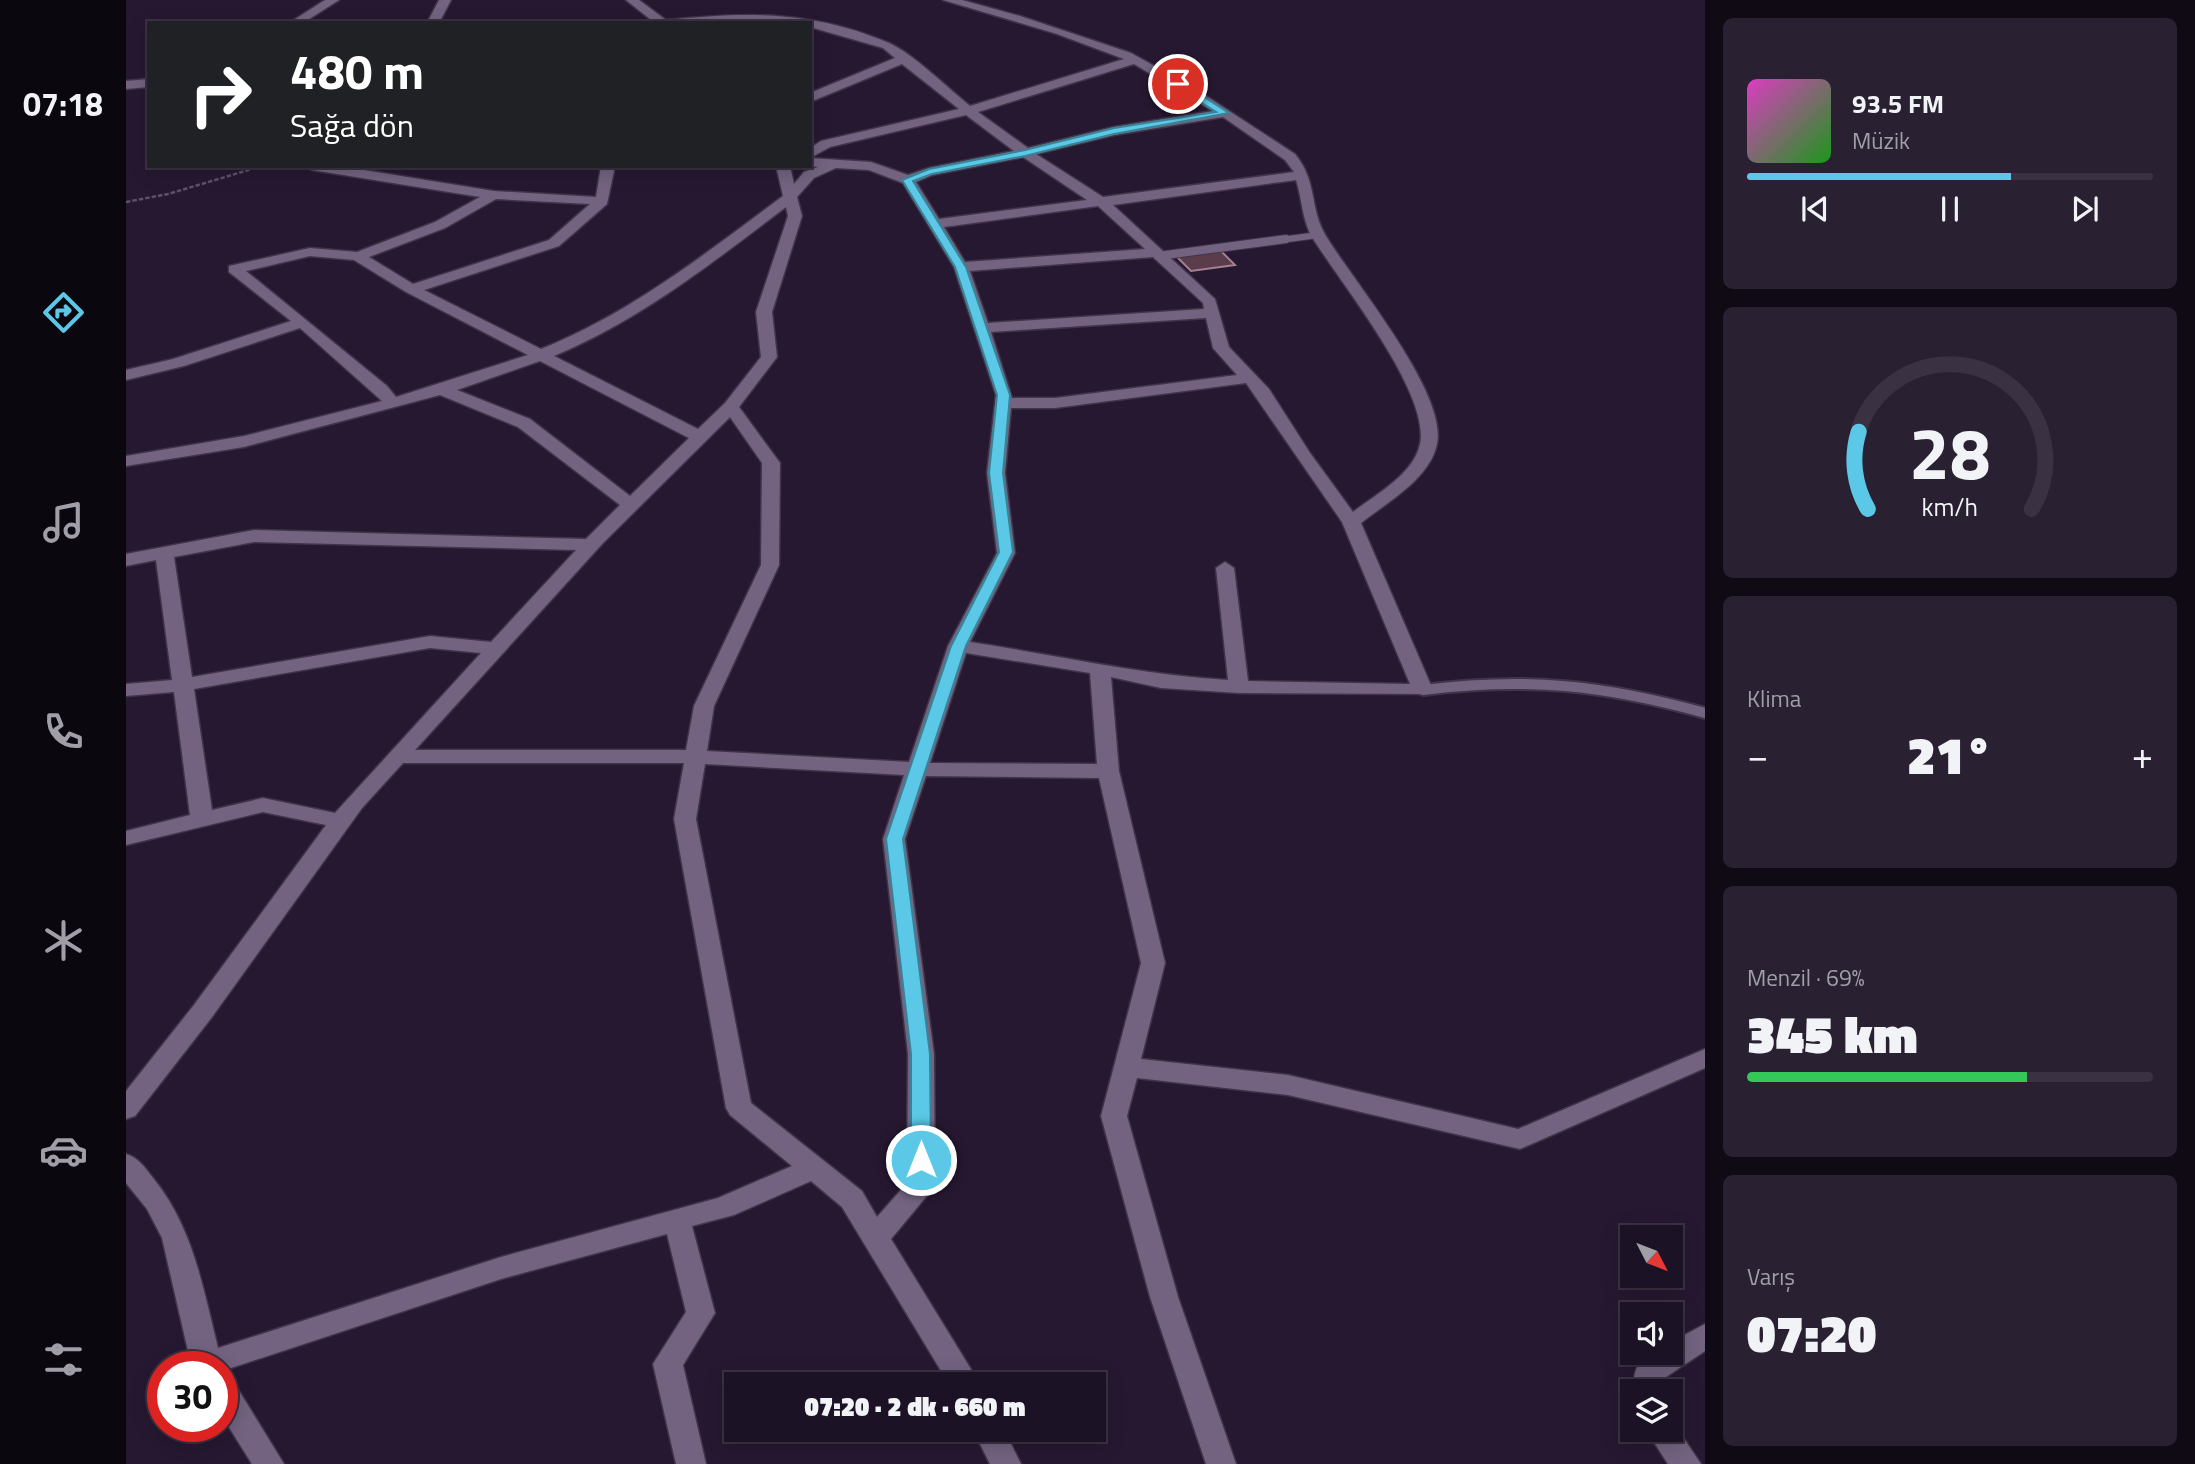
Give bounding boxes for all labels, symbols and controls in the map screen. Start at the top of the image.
text: 480 m [290,33,424,108]
icon: right [175,49,266,140]
pin [1148,54,1208,114]
icon: arrive [1159,65,1197,103]
text: 07:18 [23,80,103,128]
text: 93.5 FM [1852,84,1944,123]
text: Sağa dön [290,101,414,149]
text: Müzik [1852,123,1910,158]
icon: previous [1796,190,1834,228]
icon: pause [1931,190,1969,228]
icon: next [2066,190,2104,228]
icon: directions [39,288,88,337]
text: 28 [1909,397,1991,507]
text: km/h [1922,488,1978,526]
icon: music [39,498,88,547]
text: Klima [1747,681,1801,716]
icon: phone [39,707,88,756]
text: 21° [1907,715,1993,794]
text: − [1747,726,1768,784]
text: + [2132,726,2153,784]
icon: climate [39,916,88,965]
text: Menzil · 69% [1747,960,1865,995]
text: 345 km [1747,994,1918,1073]
position arrow [884,1123,958,1197]
icon: car [39,1126,88,1175]
north arrow [1620,1225,1684,1288]
map controls [1620,1225,1683,1442]
text: Varış [1747,1259,1795,1294]
text: 07:20 [1747,1293,1876,1372]
button: sound [1620,1302,1683,1365]
icon: filters [39,1335,88,1384]
speed limit sign: 30 [147,1351,238,1442]
button: layers [1620,1379,1683,1442]
text: 07:20 · 2 dk · 660 m [805,1387,1025,1426]

